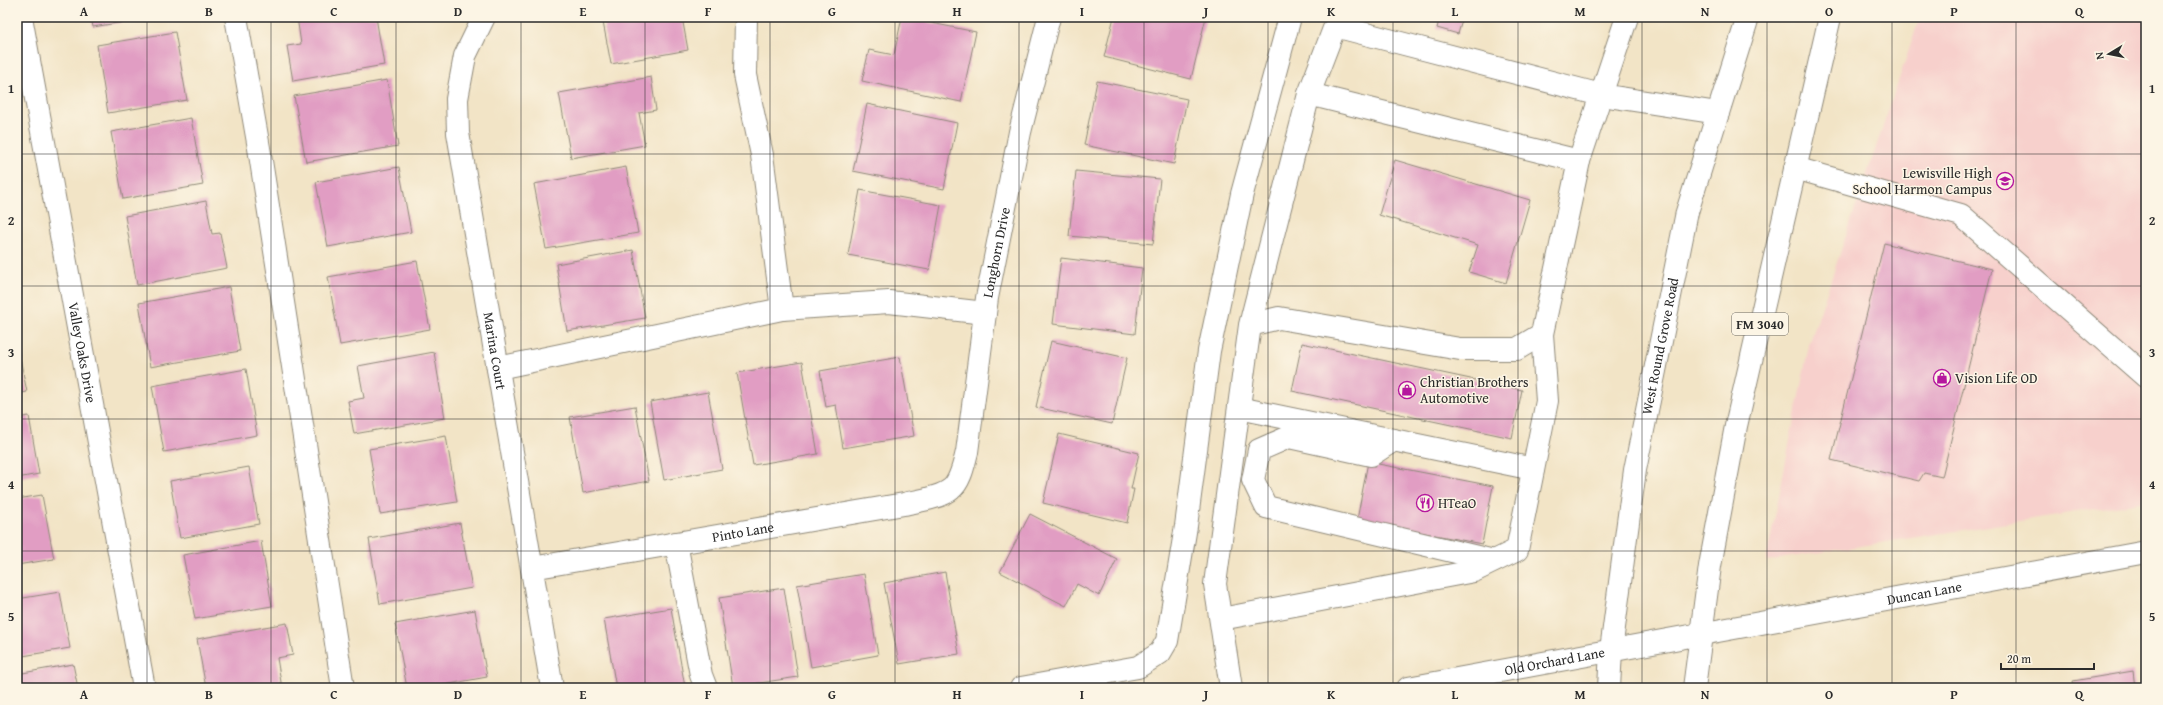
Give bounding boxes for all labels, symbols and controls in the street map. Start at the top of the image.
text: A [80,2,89,21]
text: B [205,2,213,21]
text: C [330,2,338,21]
text: D [454,2,462,21]
text: E [580,2,587,21]
text: F [705,2,712,21]
text: G [828,2,836,21]
text: H [952,2,962,21]
text: I [1080,2,1084,21]
text: J [1202,2,1209,21]
text: K [1327,2,1336,21]
text: L [1452,2,1459,21]
text: M [1574,2,1586,21]
text: N [1701,2,1710,21]
text: O [1825,2,1833,21]
text: P [1950,2,1958,21]
text: Q [2075,2,2085,21]
north arrow [2089,34,2129,74]
text: N [2091,50,2108,61]
text: 1 [8,79,14,98]
text: 1 [2149,79,2155,98]
place label: Lewisville High School Harmon Campus [1852,163,1992,199]
school or university icon: Lewisville High School Harmon Campus [1995,171,2015,191]
street label: Longhorn Drive [977,205,1015,299]
text: 2 [8,211,15,230]
text: 2 [2149,211,2156,230]
street label: West Round Grove Road [1636,275,1684,416]
street label: Valley Oaks Drive [63,301,102,405]
street label: Marina Court [478,310,511,391]
road number: FM 3040 [1732,313,1788,335]
text: 3 [8,343,14,362]
text: 3 [2149,343,2155,362]
shop icon: Vision Life OD [1932,368,1952,388]
place label: Vision Life OD [1955,368,2038,388]
place label: Christian Brothers Automotive [1420,372,1529,408]
shop icon: Christian Brothers Automotive [1397,380,1417,400]
text: 4 [8,475,15,494]
text: 4 [2149,475,2156,494]
restaurant icon: HTeaO [1415,493,1435,513]
place label: HTeaO [1438,493,1476,513]
street label: Pinto Lane [710,516,776,547]
street label: Duncan Lane [1885,576,1964,610]
text: 5 [8,607,15,626]
text: 5 [2149,607,2156,626]
street label: Old Orchard Lane [1503,642,1607,680]
scale bar [2001,645,2094,671]
text: 20 m [2007,650,2031,667]
text: A [80,685,89,704]
text: B [205,685,213,704]
text: C [330,685,338,704]
text: D [454,685,462,704]
text: E [580,685,587,704]
text: F [705,685,712,704]
text: G [828,685,836,704]
text: H [952,685,962,704]
text: I [1080,685,1084,704]
text: J [1202,685,1209,704]
text: K [1327,685,1336,704]
text: L [1452,685,1459,704]
text: M [1574,685,1586,704]
text: N [1701,685,1710,704]
text: O [1825,685,1833,704]
text: P [1950,685,1958,704]
text: Q [2075,685,2085,704]

